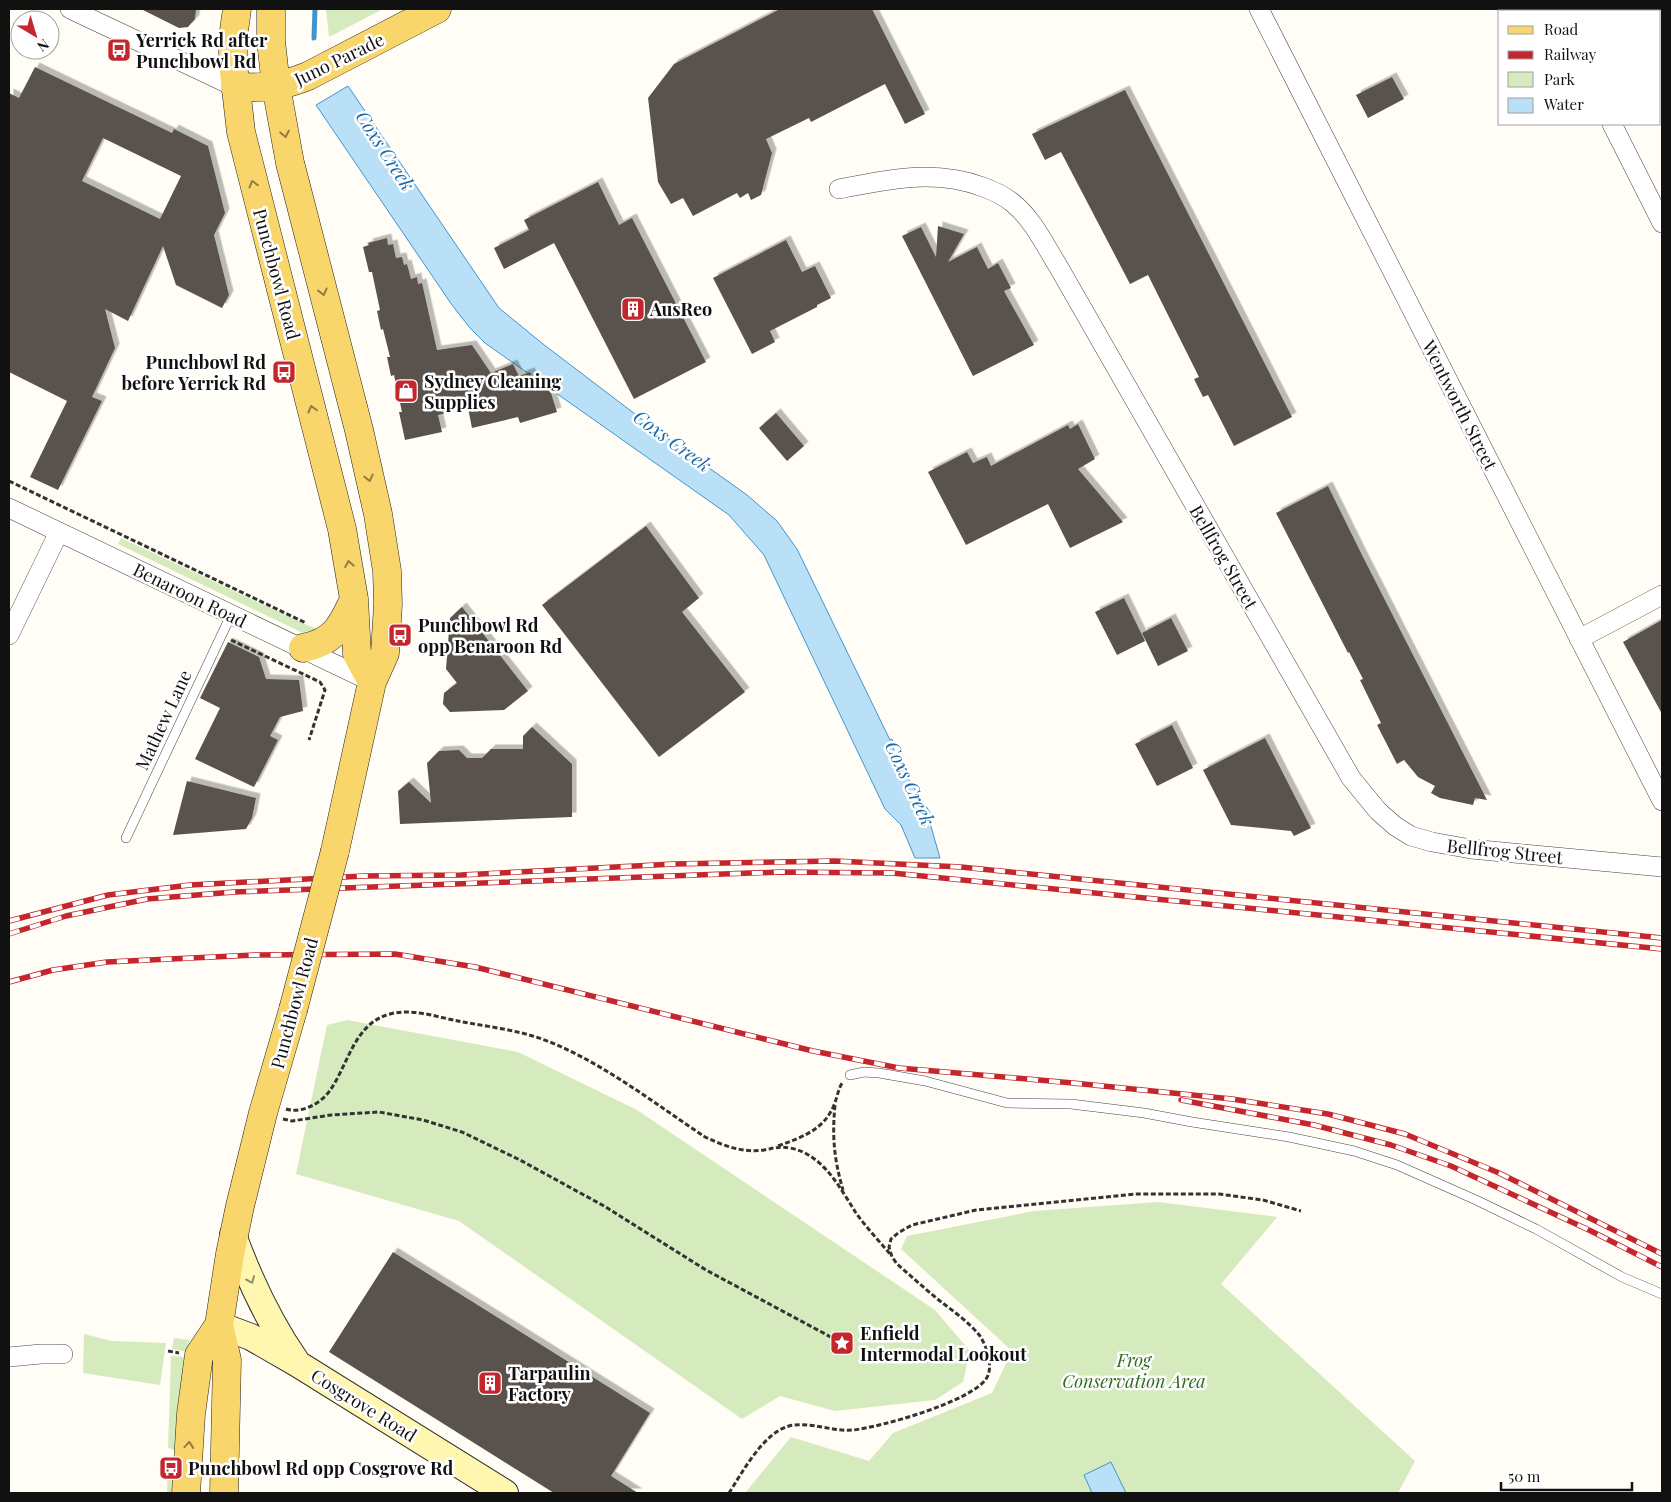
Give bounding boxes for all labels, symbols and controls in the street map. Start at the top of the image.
north arrow [10,10,60,60]
legend [1498,10,1661,125]
text: Road [1544,19,1578,39]
street label: Juno Parade [289,27,388,92]
place label: Yerrick Rd after Punchbowl Rd [135,28,268,73]
text: N [33,35,53,56]
bus stop icon: Yerrick Rd after Punchbowl Rd [106,37,132,63]
text: Railway [1544,44,1597,64]
text: Park [1544,69,1576,89]
text: Water [1543,94,1584,114]
water label: Coxs Creek [350,105,422,195]
one-way arrow [279,130,289,139]
one-way arrow [249,181,259,189]
street label: Punchbowl Road [248,206,306,343]
one-way arrow [317,288,328,297]
building icon: AusReo [620,296,646,322]
place label: AusReo [649,297,712,321]
street label: Wentworth Street [1416,335,1503,475]
place label: Punchbowl Rd before Yerrick Rd [121,350,266,395]
bus stop icon: Punchbowl Rd before Yerrick Rd [271,359,297,385]
place label: Sydney Cleaning Supplies [424,369,561,414]
shop icon: Sydney Cleaning Supplies [393,378,419,404]
water label: Coxs Creek [629,403,717,477]
one-way arrow [307,405,318,414]
one-way arrow [363,473,374,482]
street label: Bellfrog Street [1184,501,1264,614]
street label: Benaroon Road [129,557,251,633]
one-way arrow [344,560,354,568]
place label: Punchbowl Rd opp Benaroon Rd [418,613,563,658]
bus stop icon: Punchbowl Rd opp Benaroon Rd [387,622,413,648]
street label: Mathew Lane [129,666,197,774]
water label: Coxs Creek [880,736,942,830]
street label: Bellfrog Street [1446,833,1565,869]
street label: Punchbowl Road [265,934,323,1071]
one-way arrow [244,1275,255,1284]
place label: Enfield Intermodal Lookout [860,1321,1027,1366]
place icon: Enfield Intermodal Lookout [829,1330,855,1356]
park label: Frog Conservation Area [1062,1348,1206,1393]
place label: Tarpaulin Factory [508,1361,591,1406]
street label: Cosgrove Road [307,1363,422,1447]
building icon: Tarpaulin Factory [477,1370,503,1396]
one-way arrow [183,1440,194,1448]
bus stop icon: Punchbowl Rd opp Cosgrove Rd [158,1455,184,1481]
place label: Punchbowl Rd opp Cosgrove Rd [188,1456,454,1480]
scale bar [1501,1460,1632,1492]
text: 50 m [1508,1466,1541,1486]

